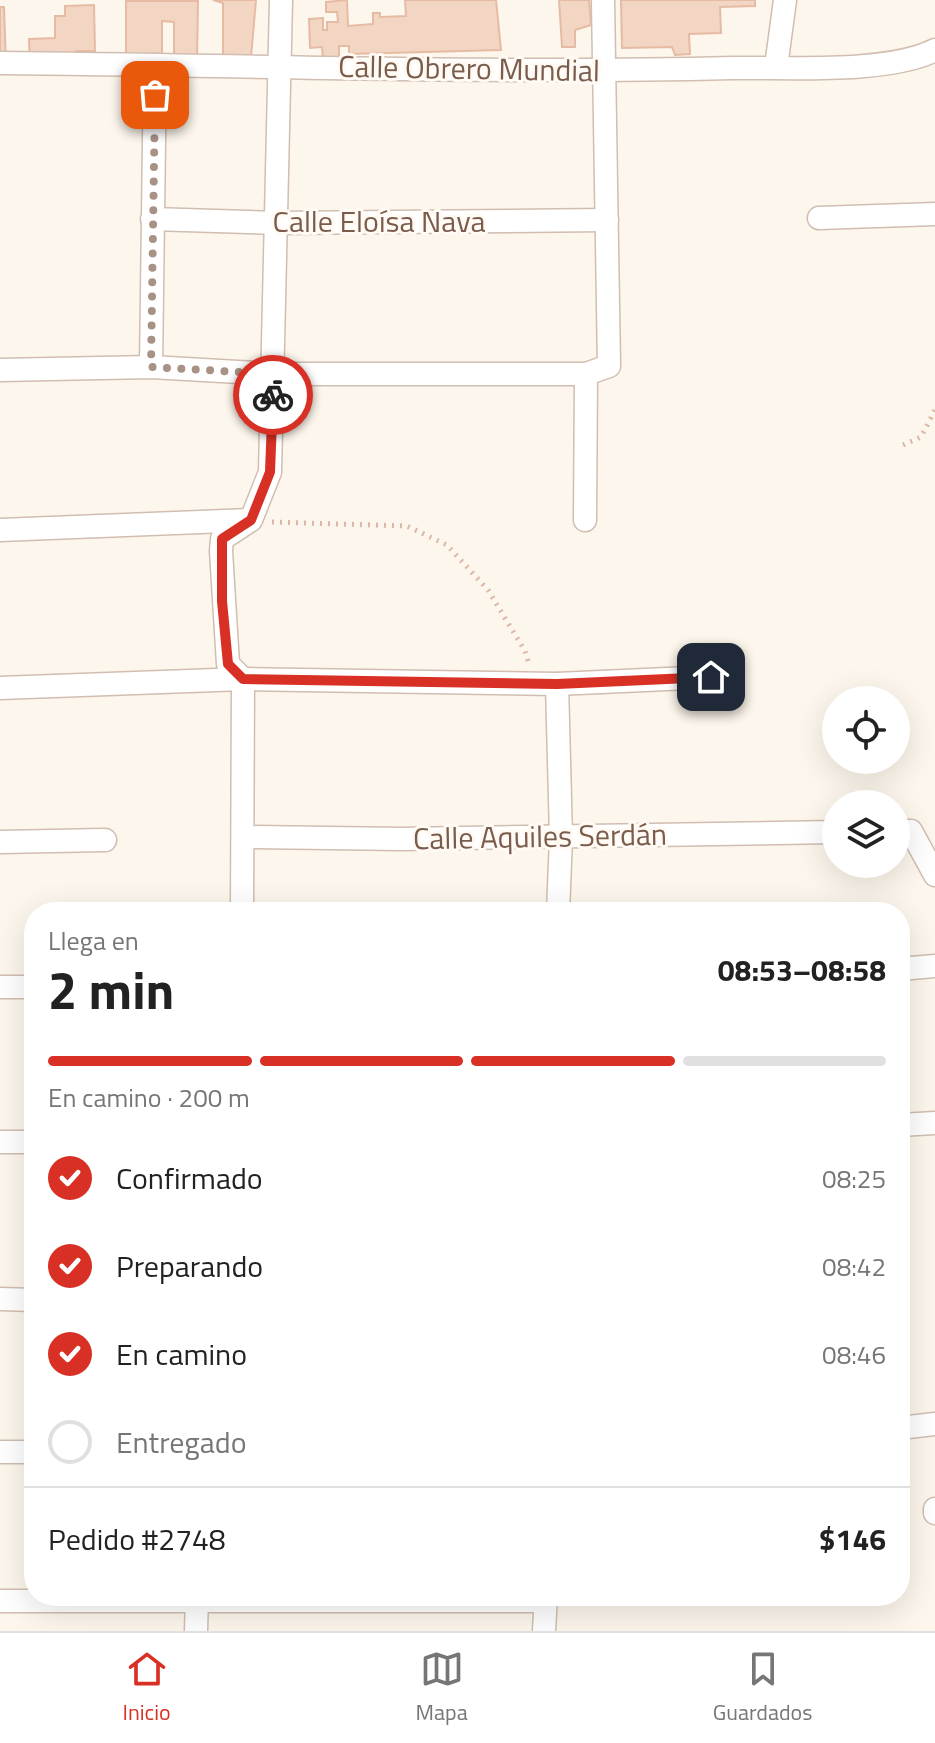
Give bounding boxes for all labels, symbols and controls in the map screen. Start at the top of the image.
street label: Calle Obrero Mundial [338,43,600,93]
pin [121,61,189,129]
icon: bag [133,73,177,117]
street label: Calle Eloísa Nava [273,198,485,244]
courier [233,355,313,435]
icon: bike [251,373,295,417]
pin [677,643,745,711]
icon: home [689,655,733,699]
map controls [822,686,910,878]
button: locate [822,686,910,774]
button: layers [822,790,910,878]
street label: Calle Aquiles Serdán [413,811,667,861]
text: Llega en [48,921,139,960]
text: 08:53–08:58 [718,947,886,993]
text: 2 min [48,950,174,1029]
text: En camino · 200 m [48,1078,250,1117]
text: Confirmado [116,1155,263,1201]
icon: check [48,1156,92,1200]
text: 08:25 [822,1159,886,1198]
text: Preparando [116,1243,263,1289]
icon: check [48,1244,92,1288]
text: 08:42 [822,1247,886,1286]
text: En camino [116,1331,247,1377]
icon: check [48,1332,92,1376]
text: 08:46 [822,1335,886,1374]
text: Entregado [116,1419,247,1465]
text: Pedido #2748 [48,1516,226,1562]
text: $146 [819,1516,886,1562]
tab: Inicio [123,1647,171,1729]
tab: Mapa [416,1647,468,1729]
tab: Guardados [713,1647,812,1729]

